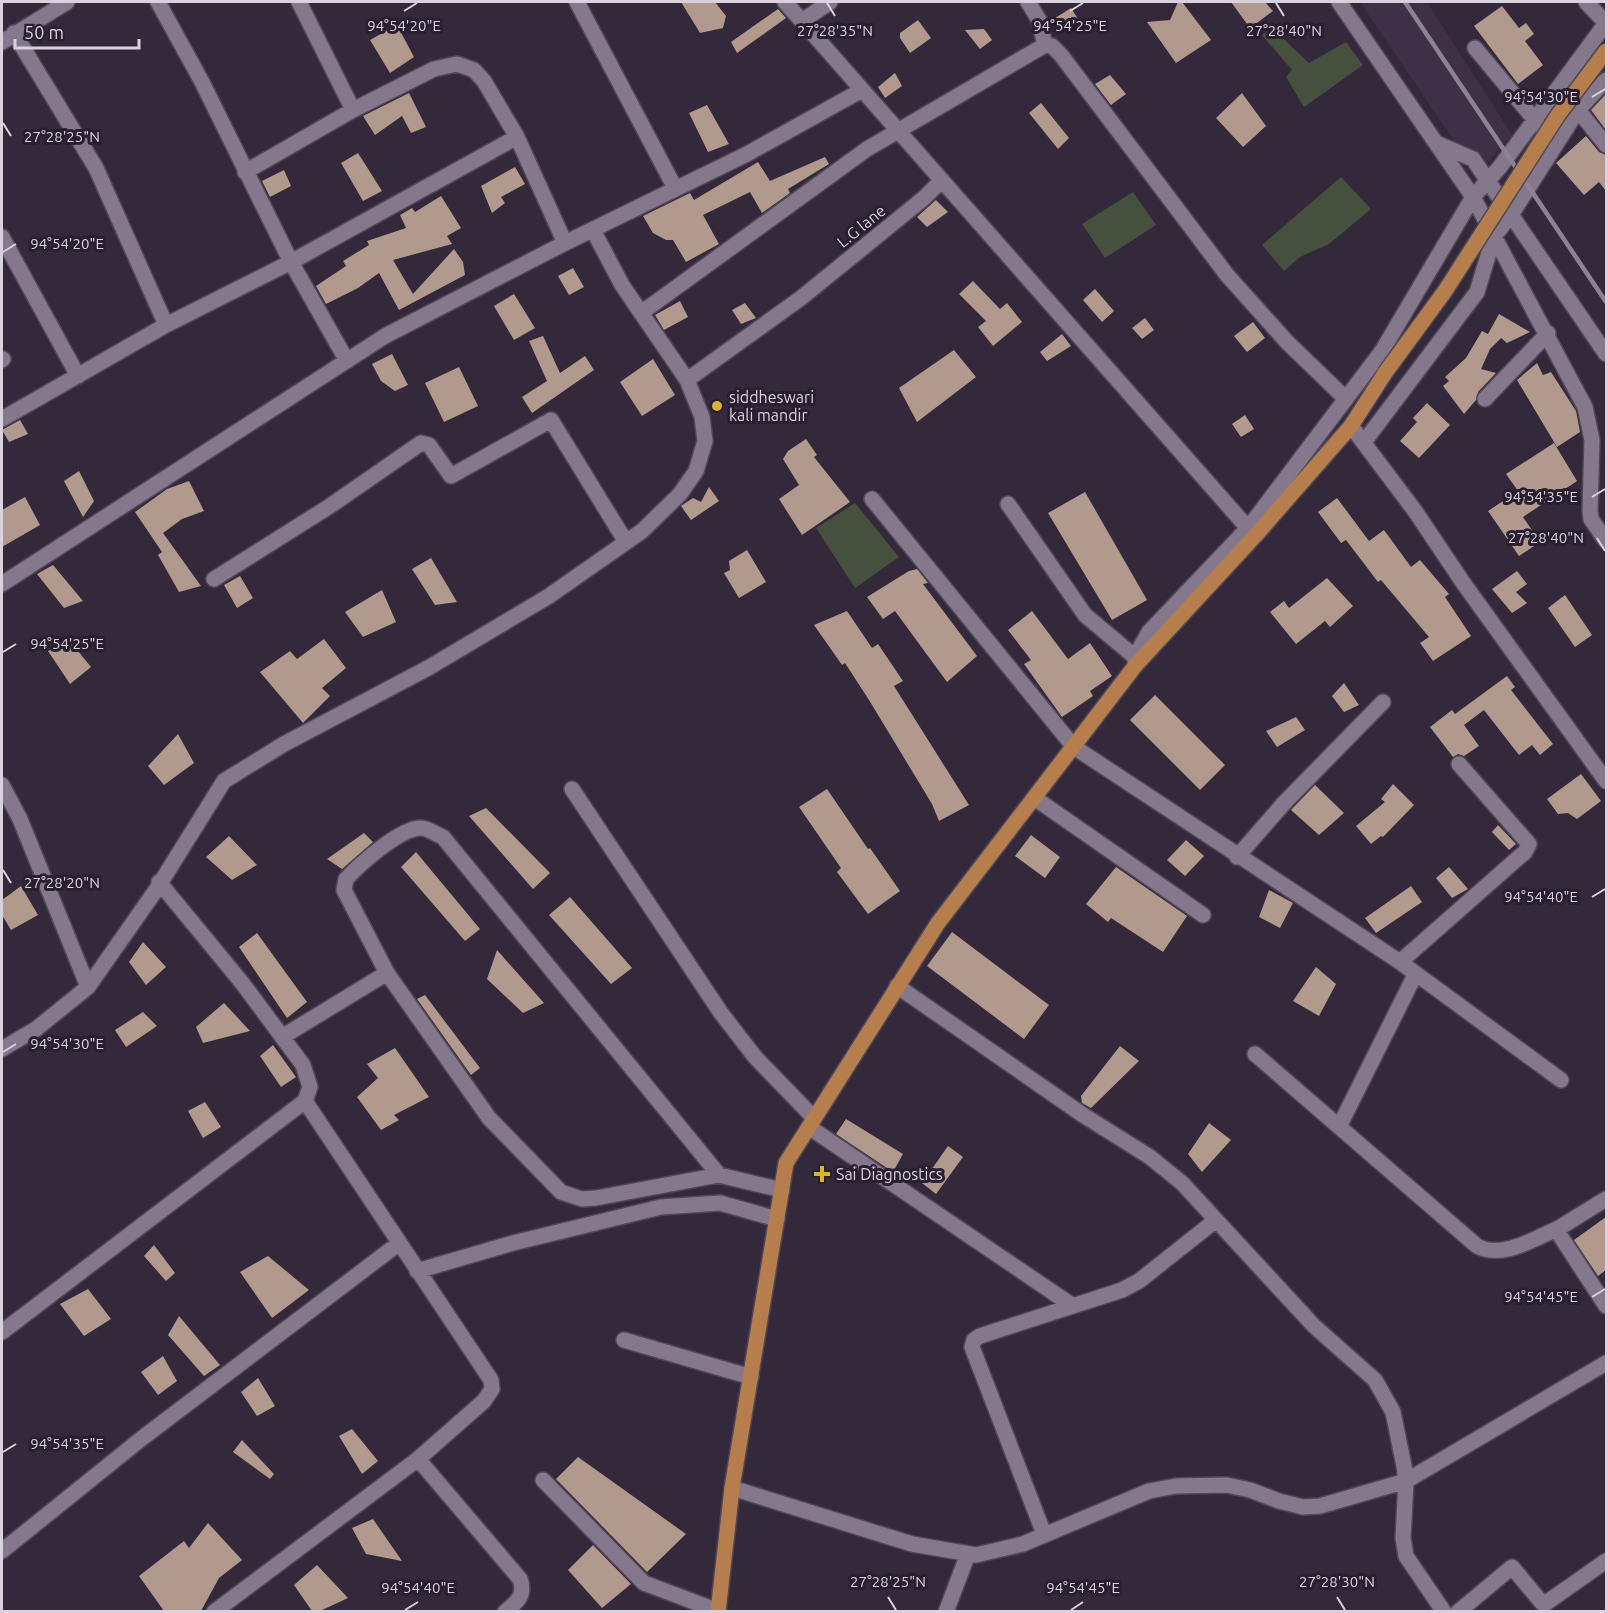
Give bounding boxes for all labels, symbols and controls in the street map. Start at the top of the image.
scale bar [15,12,140,50]
text: 94°54'20"E [367,17,441,34]
text: 94°54'25"E [1033,17,1107,34]
text: 50 m [24,22,64,42]
text: 27°28'35"N [797,22,873,39]
text: 27°28'40"N [1246,22,1322,39]
text: 94°54'30"E [1504,88,1578,105]
text: 27°28'25"N [24,128,100,145]
street label: L.G lane [833,201,889,251]
text: 94°54'20"E [30,235,104,252]
place label: siddheswari kali mandir [729,388,814,424]
marker: siddheswari kali mandir [710,399,724,413]
text: 94°54'35"E [1504,488,1578,505]
text: 27°28'40"N [1508,529,1584,546]
text: 94°54'25"E [30,635,104,652]
text: 27°28'20"N [24,874,100,891]
text: 94°54'40"E [1504,888,1578,905]
text: 94°54'30"E [30,1035,104,1052]
marker: Sai Diagnostics [813,1165,831,1183]
place label: Sai Diagnostics [836,1165,943,1183]
text: 94°54'45"E [1504,1288,1578,1305]
text: 94°54'35"E [30,1435,104,1452]
text: 27°28'25"N [850,1573,926,1590]
text: 27°28'30"N [1299,1573,1375,1590]
text: 94°54'40"E [381,1579,455,1596]
text: 94°54'45"E [1046,1579,1120,1596]

